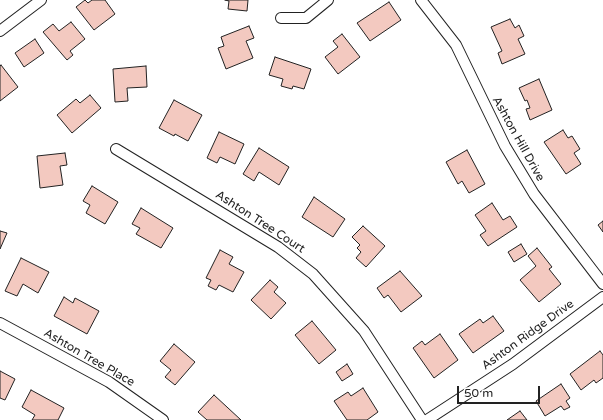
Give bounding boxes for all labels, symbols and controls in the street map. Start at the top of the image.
street label: Ashton Hill Drive [489,94,547,184]
street label: Ashton Tree Court [213,188,307,256]
street label: Ashton Ridge Drive [479,297,577,373]
street label: Ashton Tree Place [41,326,137,390]
scale bar [459,378,542,404]
text: 50 m [464,386,493,400]

